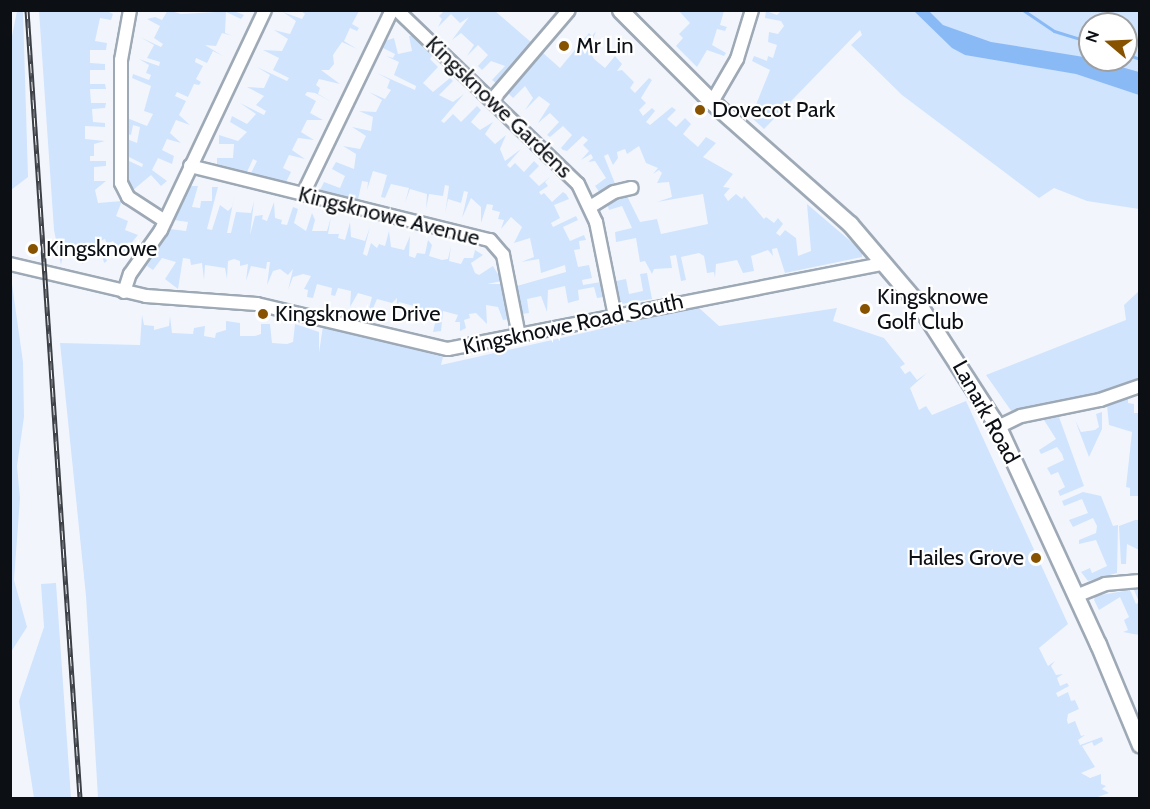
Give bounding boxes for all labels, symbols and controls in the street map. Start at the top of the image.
north arrow [1078,12,1138,72]
text: N [1082,28,1103,45]
street label: Kingsknowe Gardens [420,30,578,184]
place label: Mr Lin [576,33,634,59]
marker: Mr Lin [557,39,571,53]
place label: Dovecot Park [712,97,835,123]
marker: Dovecot Park [693,103,707,117]
street label: Kingsknowe Avenue [296,181,482,251]
place label: Kingsknowe [46,236,157,262]
marker: Kingsknowe [24,240,42,258]
place label: Kingsknowe Golf Club [877,283,988,334]
street label: Kingsknowe Road South [460,288,686,360]
place label: Kingsknowe Drive [275,301,441,327]
marker: Kingsknowe Golf Club [858,302,872,316]
marker: Kingsknowe Drive [256,307,270,321]
street label: Lanark Road [947,356,1025,468]
place label: Hailes Grove [908,545,1024,571]
marker: Hailes Grove [1029,551,1043,565]

